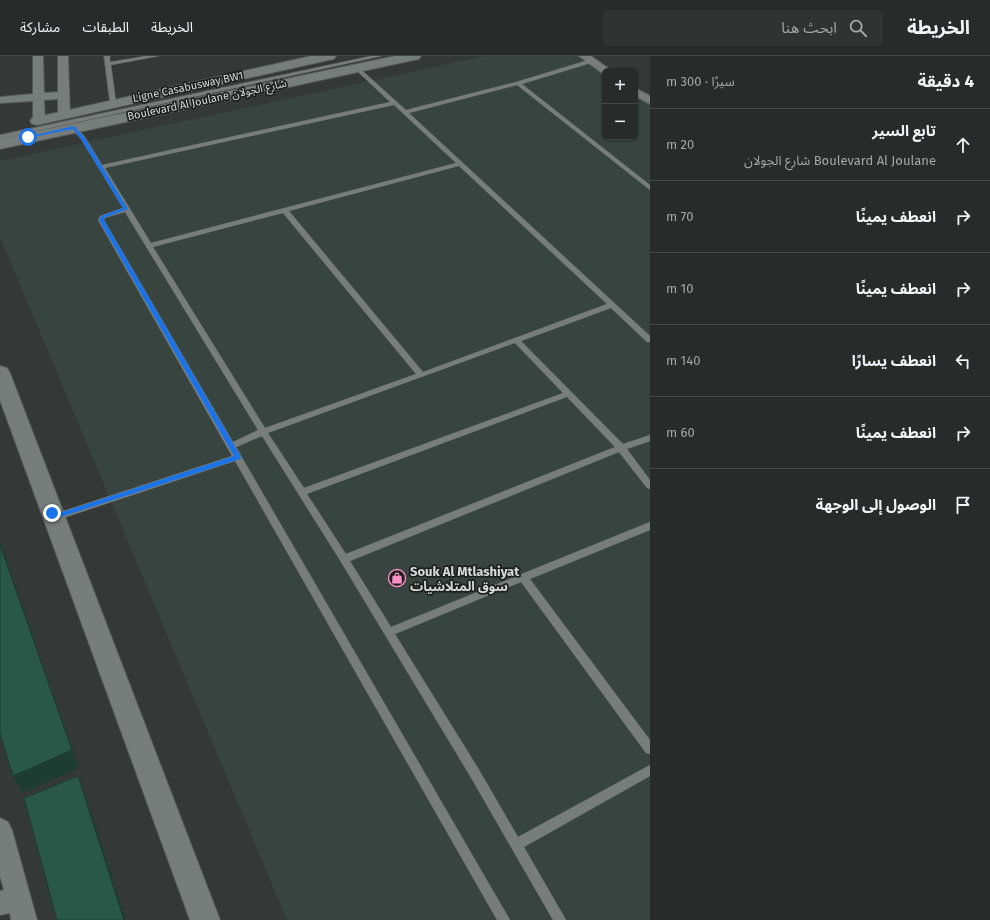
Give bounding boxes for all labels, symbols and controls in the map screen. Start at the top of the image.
search box [603,10,883,46]
text: الخريطة [907,16,970,39]
icon: search [847,17,869,39]
text: مشاركة [20,19,60,36]
text: الطبقات [82,19,129,36]
text: الخريطة [151,19,193,36]
text: ابحث هنا [781,19,837,37]
map controls [602,68,638,140]
button: + [602,68,638,104]
street label: Ligne Casabusway BW1 [131,69,245,105]
text: 4 دقيقة [918,71,974,92]
text: سيرًا · 300 m [666,74,735,89]
street label: Boulevard Al Joulane شارع الجولان [126,77,288,124]
button: − [602,104,638,140]
text: تابع السير [872,122,936,140]
route start [19,128,37,146]
icon: ahead [952,134,974,156]
text: 20 m [666,137,694,152]
text: Boulevard Al Joulane شارع الجولان [744,153,936,168]
icon: right [952,206,974,228]
text: انعطف يمينًا [856,208,936,226]
text: 70 m [666,209,693,224]
icon: right [952,278,974,300]
text: انعطف يمينًا [856,280,936,298]
text: 10 m [666,281,694,296]
icon: left [952,350,974,372]
text: انعطف يسارًا [852,352,936,370]
text: 140 m [666,353,700,368]
icon: right [952,422,974,444]
text: انعطف يمينًا [856,424,936,442]
text: 60 m [666,425,695,440]
icon: arrive [952,494,974,516]
text: الوصول إلى الوجهة [816,496,936,514]
route end [43,504,61,522]
place label: Souk Al Mtlashiyat سوق المتلاشيات [410,564,520,594]
shop icon: Souk Al Mtlashiyat سوق المتلاشيات [387,568,407,588]

